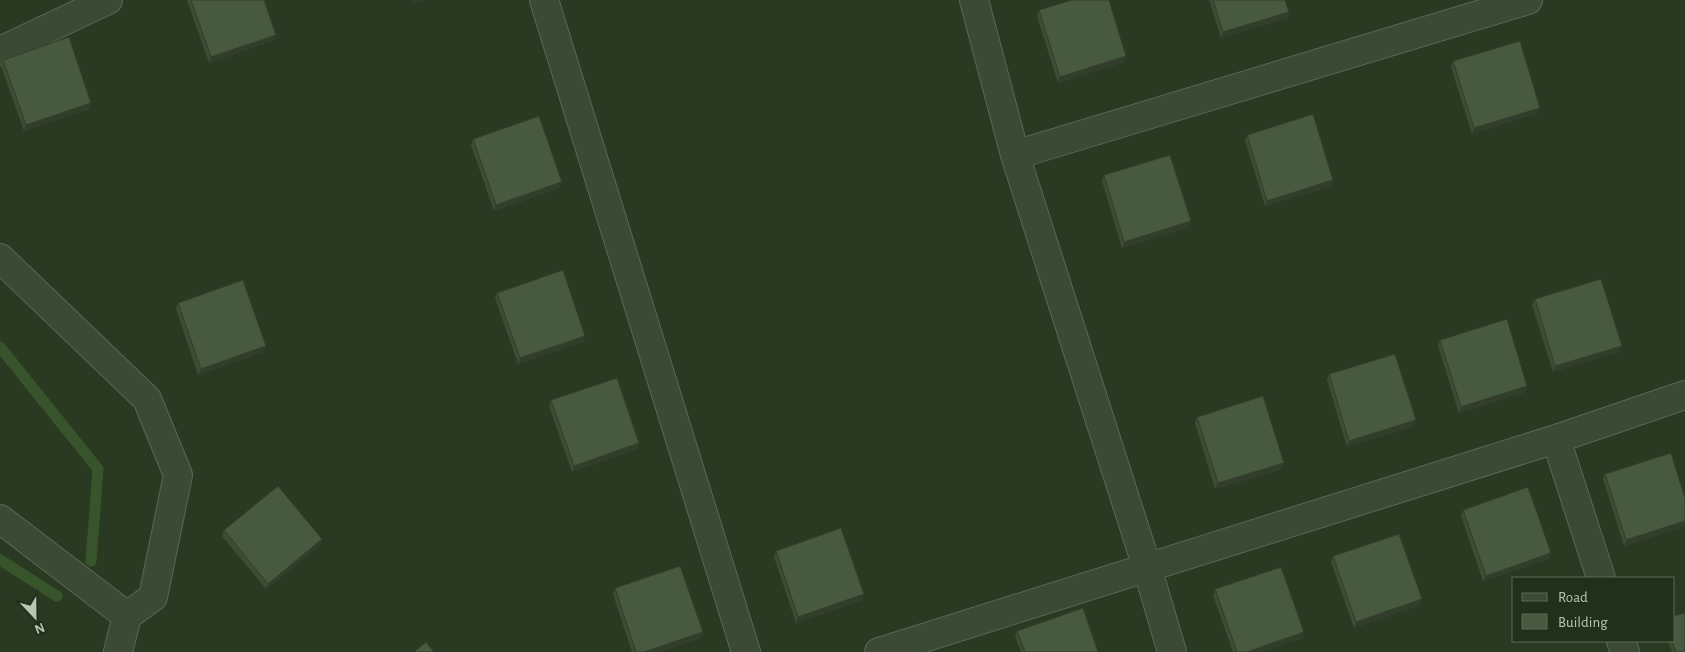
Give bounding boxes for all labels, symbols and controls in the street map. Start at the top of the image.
legend [1512,577,1675,642]
text: Road [1558,590,1588,605]
north arrow [10,592,60,642]
text: Building [1558,615,1608,630]
text: N [32,620,47,636]

